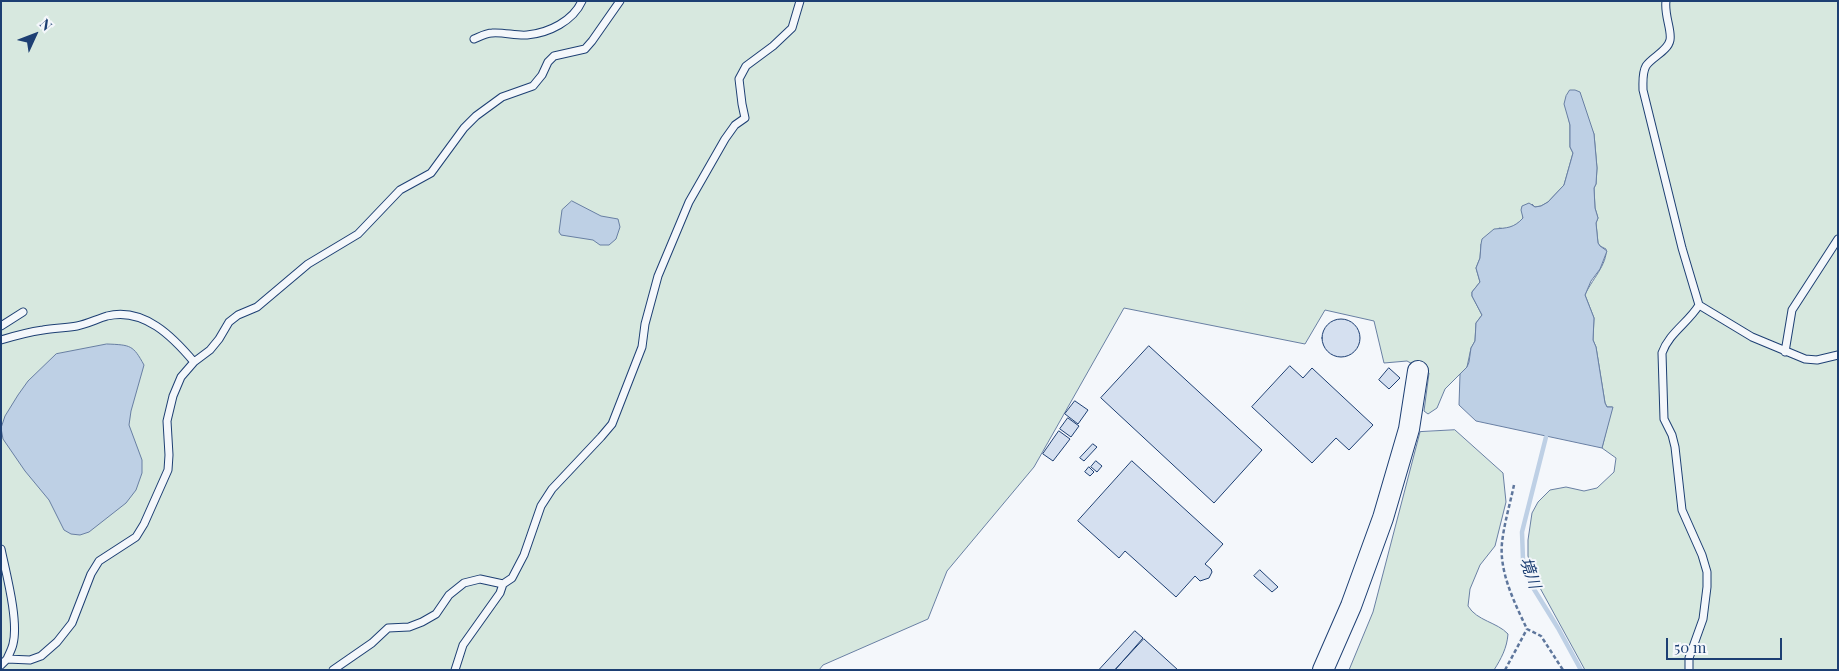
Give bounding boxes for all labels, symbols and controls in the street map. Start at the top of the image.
north arrow [10,10,60,60]
text: N [36,14,57,35]
water label: 境川 [1516,555,1544,591]
scale bar [1669,628,1785,660]
text: 50 m [1674,637,1706,657]

